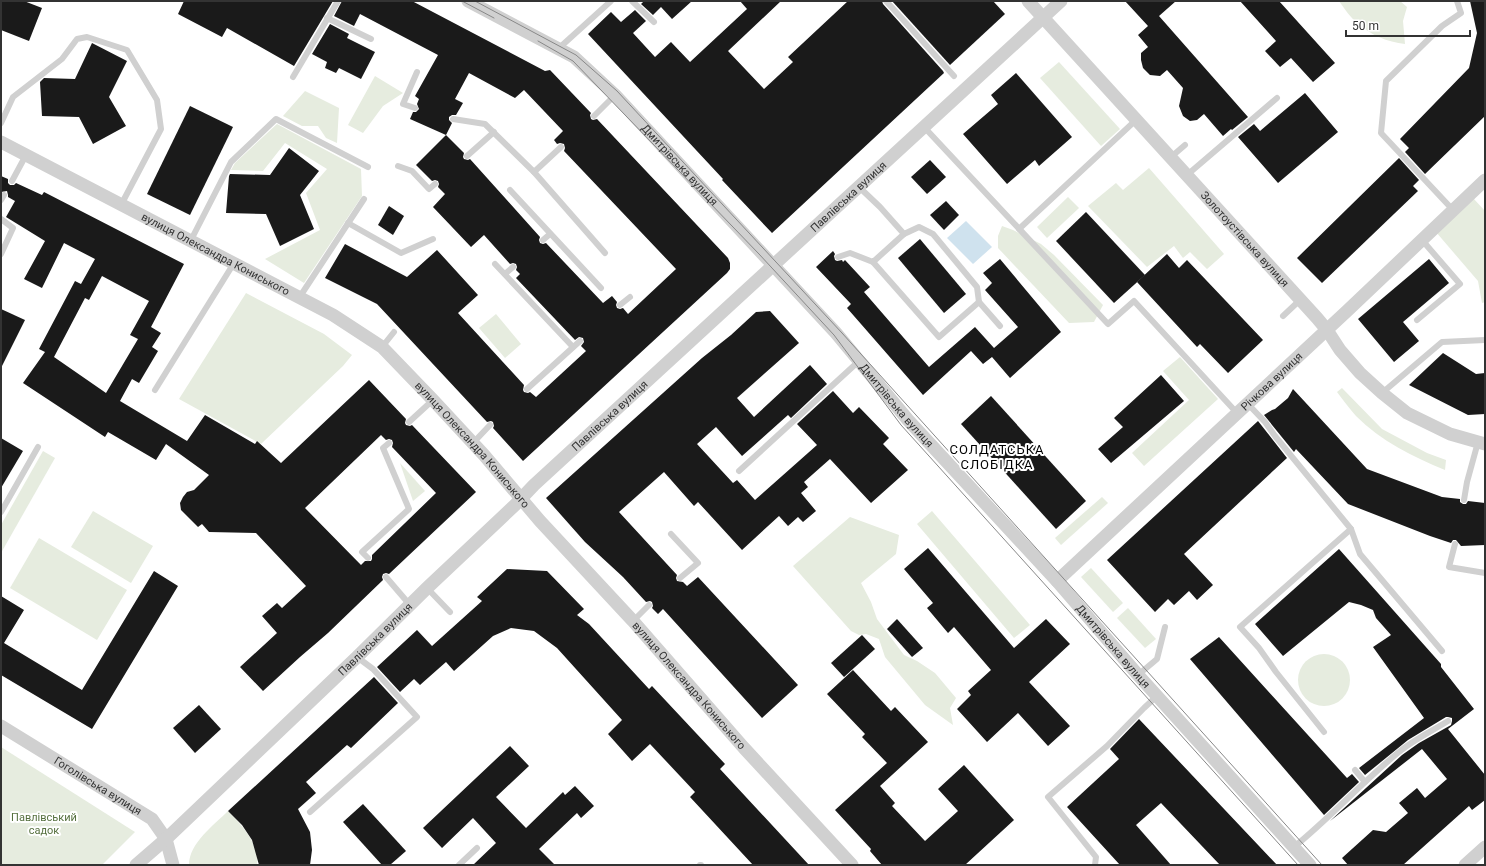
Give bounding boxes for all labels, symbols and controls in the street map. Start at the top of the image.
scale bar [1346,12,1470,38]
text: 50 m [1352,19,1379,33]
street label: Дмитрівська вулиця [639,122,720,208]
street label: Павлівська вулиця [808,159,889,235]
street label: Золотоустівська вулиця [1198,189,1291,290]
street label: вулиця Олександра Кониського [139,210,292,298]
street label: Річкова вулиця [1238,350,1305,414]
street label: Дмитрівська вулиця [857,361,936,450]
street label: Павлівська вулиця [569,378,651,454]
street label: вулиця Олександра Кониського [412,379,532,511]
district label: СОЛДАТСЬКА СЛОБІДКА [949,442,1045,472]
street label: Павлівська вулиця [336,600,415,678]
street label: Дмитрівська вулиця [1073,602,1153,691]
street label: вулиця Олександра Кониського [630,619,748,752]
street label: Гоголівська вулиця [52,754,144,818]
park label: Павлівський садок [11,811,77,837]

